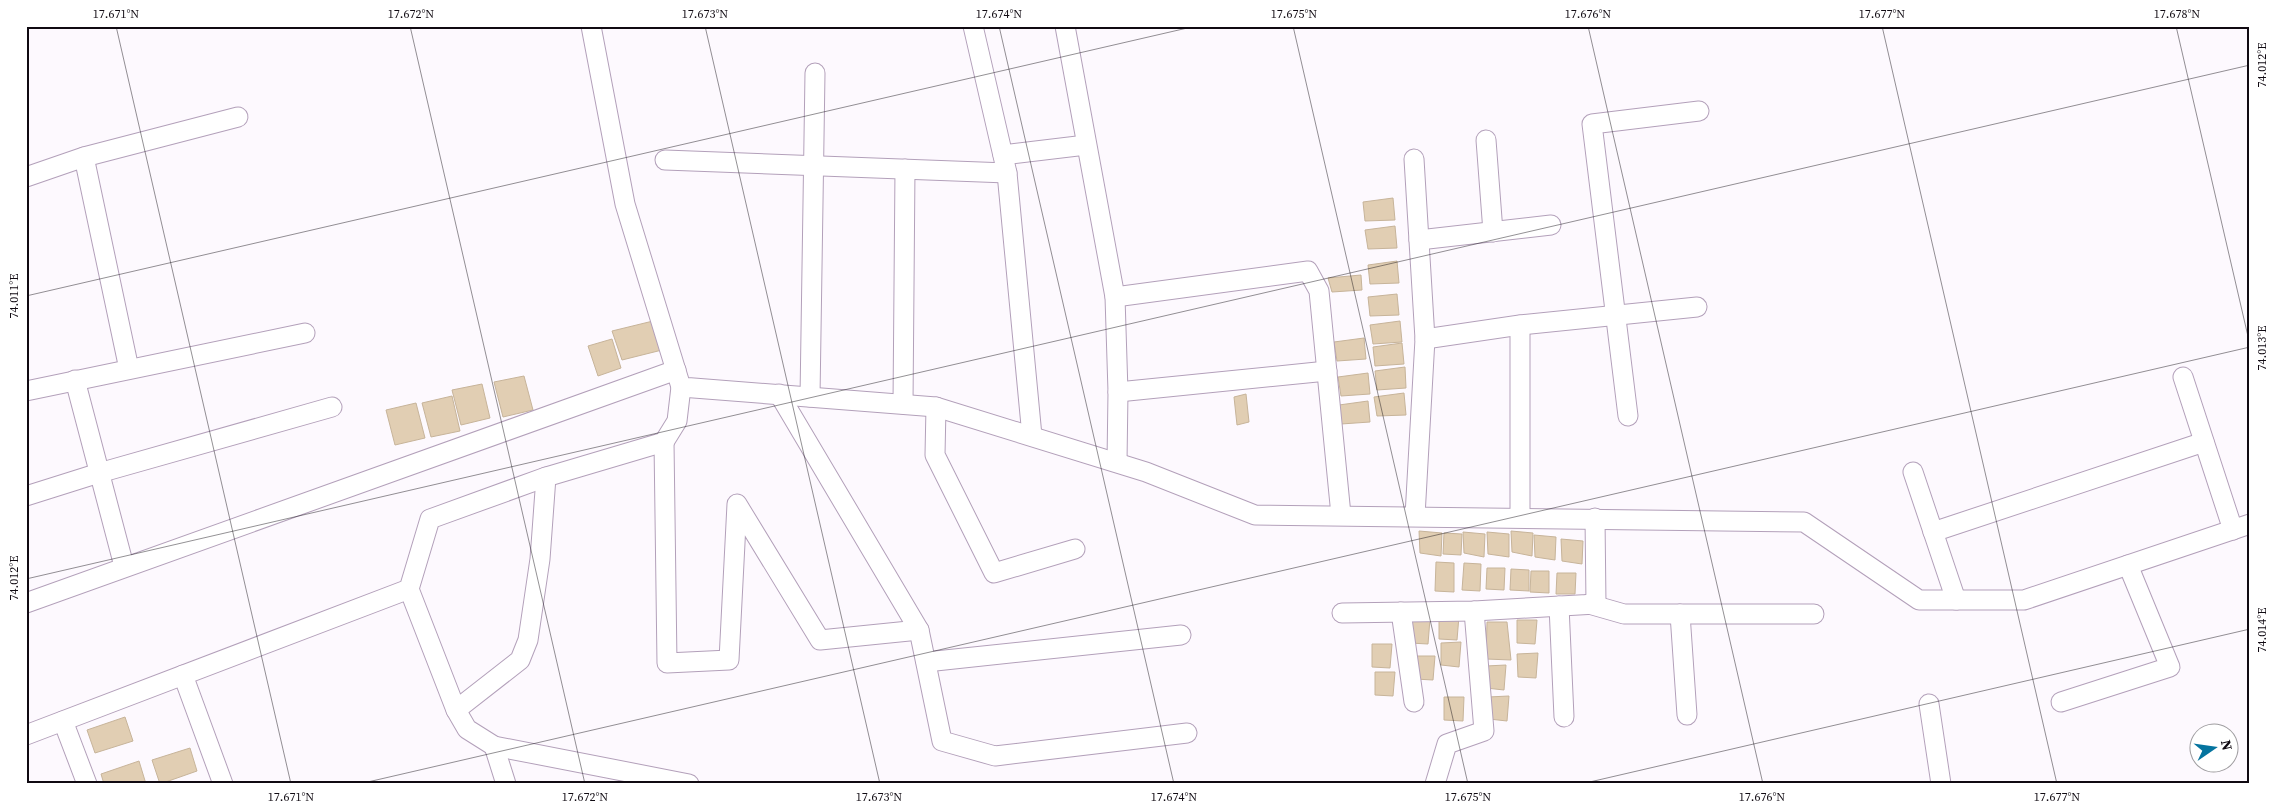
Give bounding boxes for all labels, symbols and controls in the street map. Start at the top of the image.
text: 17.671°N [93,6,139,22]
text: 17.672°N [388,6,434,22]
text: 17.673°N [682,6,728,22]
text: 17.674°N [976,6,1022,22]
text: 17.675°N [1271,6,1317,22]
text: 17.676°N [1565,6,1611,22]
text: 17.677°N [1859,6,1905,22]
text: 17.678°N [2154,6,2200,22]
text: 74.012°E [2254,43,2270,87]
text: 74.011°E [6,274,22,318]
text: 74.013°E [2254,326,2270,370]
text: 74.012°E [6,556,22,600]
text: 74.014°E [2254,608,2270,652]
north arrow [2188,722,2238,772]
text: N [2216,738,2238,752]
text: 17.671°N [268,789,314,805]
text: 17.672°N [562,789,608,805]
text: 17.673°N [856,789,902,805]
text: 17.674°N [1151,789,1197,805]
text: 17.675°N [1445,789,1491,805]
text: 17.676°N [1739,789,1785,805]
text: 17.677°N [2034,789,2080,805]

